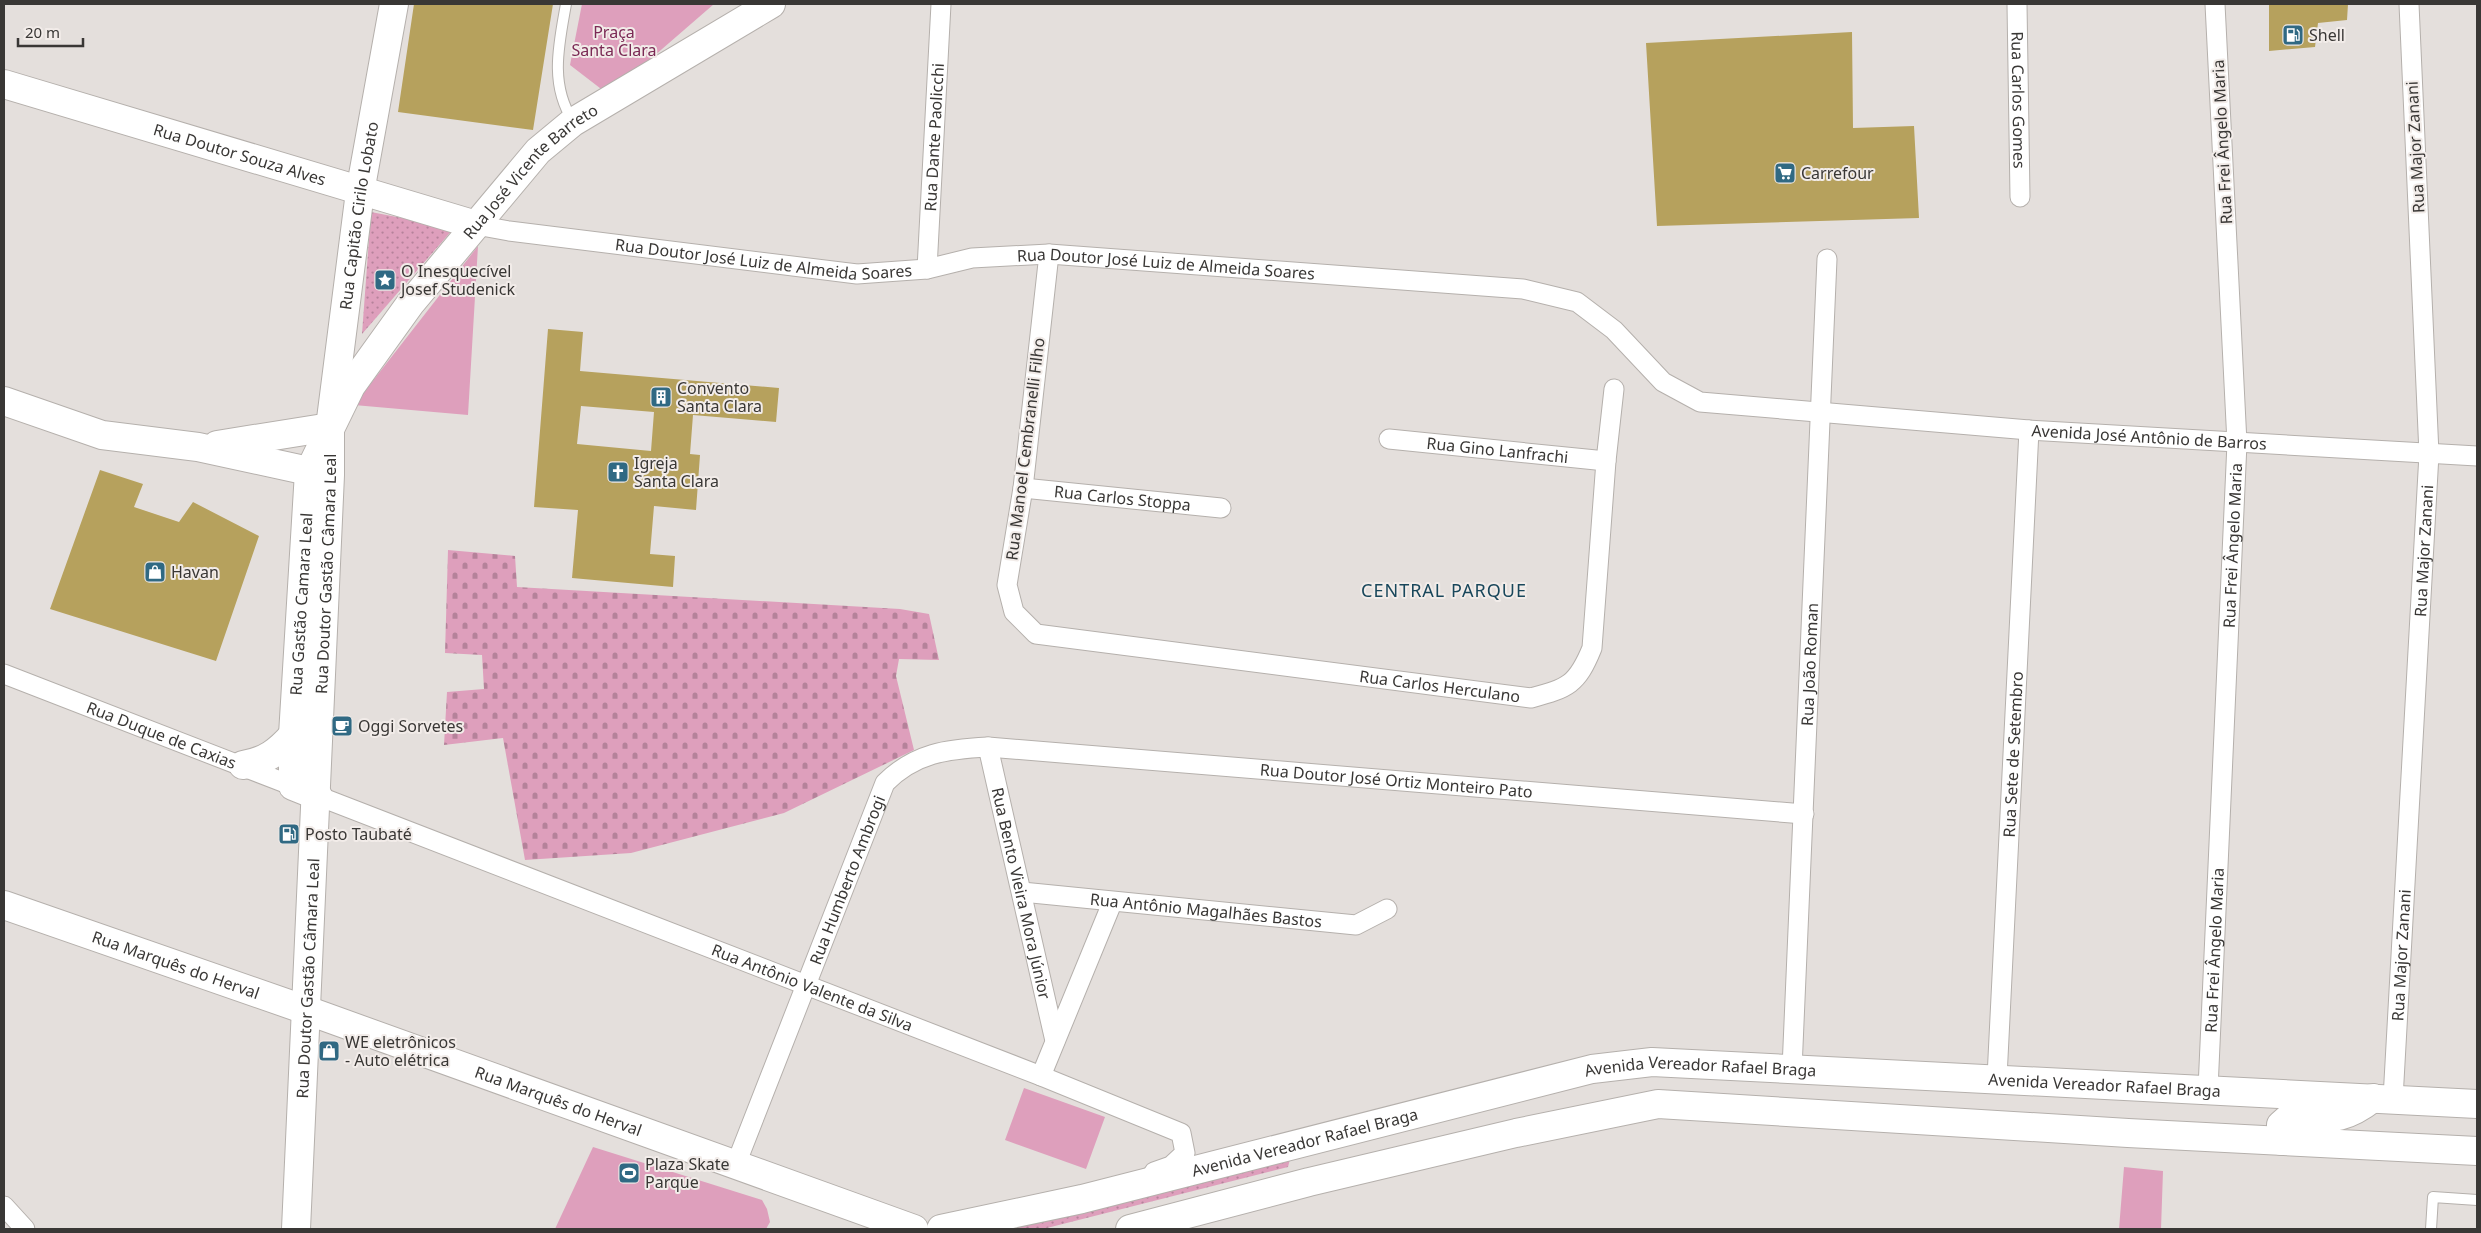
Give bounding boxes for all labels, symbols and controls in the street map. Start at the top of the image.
scale bar [18,15,82,47]
park label: Praça Santa Clara [571,21,657,61]
text: 20 m [25,22,60,42]
fuel station icon: Shell [2281,23,2305,47]
place label: Shell [2309,24,2345,46]
street label: Rua Carlos Gomes [2006,31,2031,169]
street label: Rua Frei Ângelo Maria [2207,59,2237,225]
street label: Rua Dante Paolicchi [919,62,949,212]
street label: Rua Major Zanani [2401,80,2429,214]
street label: Rua José Vicente Barreto [458,99,602,244]
street label: Rua Doutor Souza Alves [151,118,329,191]
street label: Rua Capitão Cirilo Lobato [334,120,384,311]
supermarket icon: Carrefour [1773,161,1797,185]
place label: Carrefour [1801,162,1874,184]
street label: Rua Doutor José Luiz de Almeida Soares [614,233,913,285]
street label: Rua Doutor José Luiz de Almeida Soares [1016,243,1316,285]
place label: O Inesquecível Josef Studenick [399,260,515,300]
place icon: O Inesquecível Josef Studenick [373,268,397,292]
street label: Rua Manoel Cembranelli Filho [1000,336,1050,562]
place label: Convento Santa Clara [677,377,762,417]
building icon: Convento Santa Clara [649,385,673,409]
street label: Avenida José Antônio de Barros [2031,419,2267,455]
street label: Rua Gino Lanfrachi [1426,432,1569,468]
place label: Igreja Santa Clara [634,452,719,492]
street label: Rua Doutor Gastão Câmara Leal [310,454,341,694]
church icon: Igreja Santa Clara [606,460,630,484]
street label: Rua Frei Ângelo Maria [2218,463,2247,629]
street label: Rua Carlos Stoppa [1053,480,1192,516]
street label: Rua Major Zanani [2409,484,2438,617]
street label: Rua Gastão Camara Leal [284,512,317,696]
shop icon: Havan [143,560,167,584]
place label: Havan [171,561,219,583]
district label: CENTRAL PARQUE [1361,578,1527,602]
street label: Rua João Roman [1796,602,1823,726]
street label: Rua Carlos Herculano [1358,665,1522,708]
street label: Rua Sete de Setembro [1998,671,2028,838]
street label: Rua Duque de Caxias [84,696,240,774]
cafe icon: Oggi Sorvetes [330,714,354,738]
place label: Oggi Sorvetes [358,715,463,737]
street label: Rua Doutor José Ortiz Monteiro Pato [1259,758,1534,803]
street label: Rua Bento Vieira Mora Júnior [987,785,1056,1002]
street label: Rua Humberto Ambrogi [804,792,890,968]
fuel station icon: Posto Taubaté [277,822,301,846]
place label: Posto Taubaté [305,823,412,845]
street label: Rua Doutor Gastão Câmara Leal [291,858,324,1099]
street label: Rua Frei Ângelo Maria [2200,867,2229,1033]
street label: Rua Antônio Magalhães Bastos [1089,888,1323,933]
street label: Rua Major Zanani [2386,889,2416,1022]
street label: Rua Marquês do Herval [89,926,263,1004]
street label: Rua Antônio Valente da Silva [708,939,916,1036]
place label: WE eletrônicos - Auto elétrica [345,1031,456,1071]
shop icon: WE eletrônicos - Auto elétrica [317,1039,341,1063]
street label: Avenida Vereador Rafael Braga [1582,1051,1817,1082]
street label: Rua Marquês do Herval [472,1061,645,1141]
street label: Avenida Vereador Rafael Braga [1988,1068,2221,1102]
street label: Avenida Vereador Rafael Braga [1189,1103,1420,1182]
place label: Plaza Skate Parque [645,1153,730,1193]
sports icon: Plaza Skate Parque [617,1161,641,1185]

